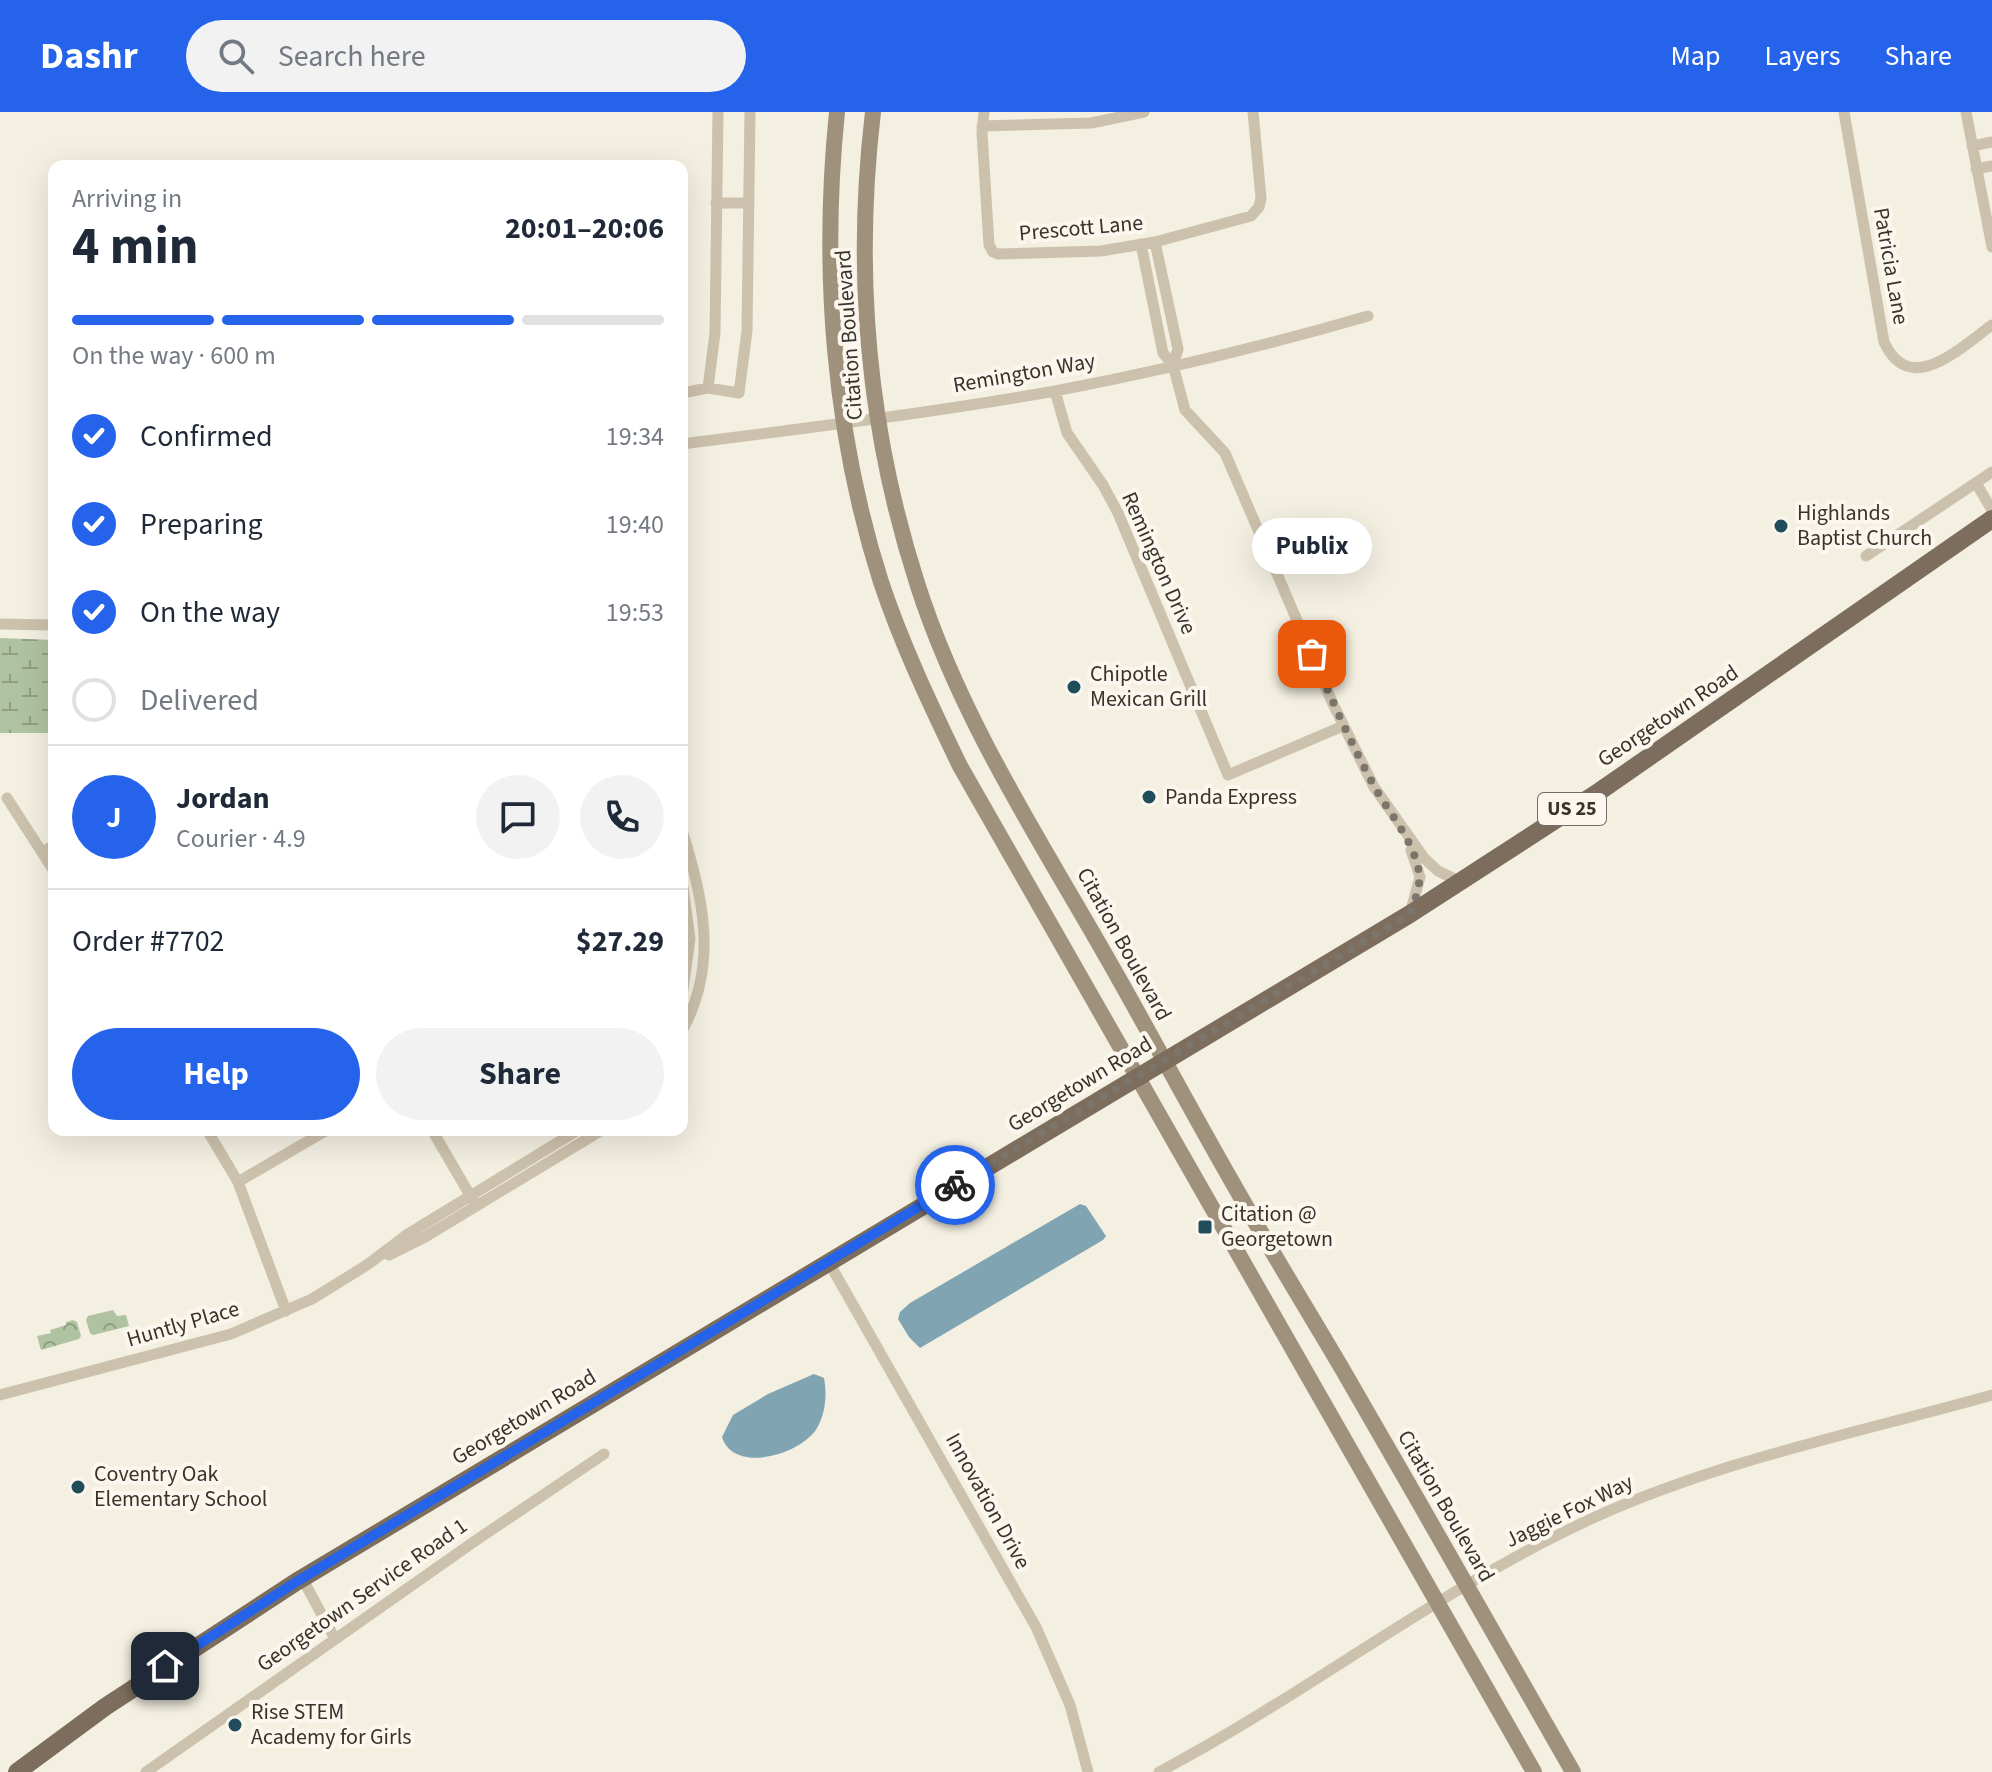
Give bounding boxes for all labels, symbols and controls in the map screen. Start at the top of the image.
search box [186,20,746,92]
text: Dashr [40,29,138,83]
icon: search [214,34,258,78]
text: Search here [278,35,426,78]
text: Map [1670,36,1720,76]
text: Layers [1764,36,1840,76]
text: Share [1884,36,1952,76]
text: Arriving in [72,180,182,217]
street label: Patricia Lane [1865,205,1917,327]
text: 20:01–20:06 [505,207,664,250]
street label: Prescott Lane [1018,207,1145,249]
text: 4 min [72,210,199,284]
street label: Citation Boulevard [827,249,871,421]
text: On the way · 600 m [72,337,276,374]
street label: Remington Way [950,345,1098,401]
icon: check [72,414,116,458]
text: Confirmed [140,415,273,458]
text: 19:34 [606,418,664,455]
street label: Remington Drive [1113,487,1205,640]
place label: Highlands Baptist Church [1797,497,1932,554]
icon: check [72,502,116,546]
text: Preparing [140,503,263,546]
text: 19:40 [606,506,664,543]
marker: Highlands Baptist Church [1772,517,1790,535]
callout: Publix [1252,518,1372,574]
text: Publix [1275,527,1349,564]
icon: check [72,590,116,634]
text: On the way [140,591,280,634]
text: 19:53 [606,594,664,631]
pin [1278,620,1346,688]
icon: bag [1290,632,1334,676]
street label: Georgetown Road [1591,657,1745,775]
place label: Chipotle Mexican Grill [1090,658,1207,715]
marker: Chipotle Mexican Grill [1065,678,1083,696]
text: Delivered [140,679,259,722]
button: chat [476,775,560,859]
button: phone [580,775,664,859]
text: Jordan [176,777,270,820]
place label: Panda Express [1165,781,1297,813]
marker: Panda Express [1140,788,1158,806]
road number: US 25 [1538,793,1606,825]
text: J [106,796,122,839]
text: Courier · 4.9 [176,820,306,857]
street label: Citation Boulevard [1069,861,1179,1027]
text: Order #7702 [72,920,225,963]
text: $27.29 [576,920,664,963]
button: Help [72,1028,360,1120]
button: Share [376,1028,664,1120]
street label: Georgetown Road [1002,1028,1158,1140]
courier [915,1145,995,1225]
icon: bike [933,1163,977,1207]
place label: Citation @ Georgetown [1221,1198,1333,1255]
marker: Citation @ Georgetown [1196,1218,1214,1236]
street label: Huntly Place [123,1293,243,1355]
street label: Georgetown Road [446,1361,602,1473]
street label: Citation Boulevard [1389,1424,1503,1588]
street label: Innovation Drive [937,1427,1039,1575]
place label: Coventry Oak Elementary School [94,1458,267,1515]
street label: Jaggie Fox Way [1499,1466,1639,1556]
marker: Coventry Oak Elementary School [69,1478,87,1496]
street label: Georgetown Service Road 1 [250,1510,474,1680]
pin [131,1632,199,1700]
icon: home [143,1644,187,1688]
place label: Rise STEM Academy for Girls [251,1696,412,1753]
marker: Rise STEM Academy for Girls [226,1716,244,1734]

